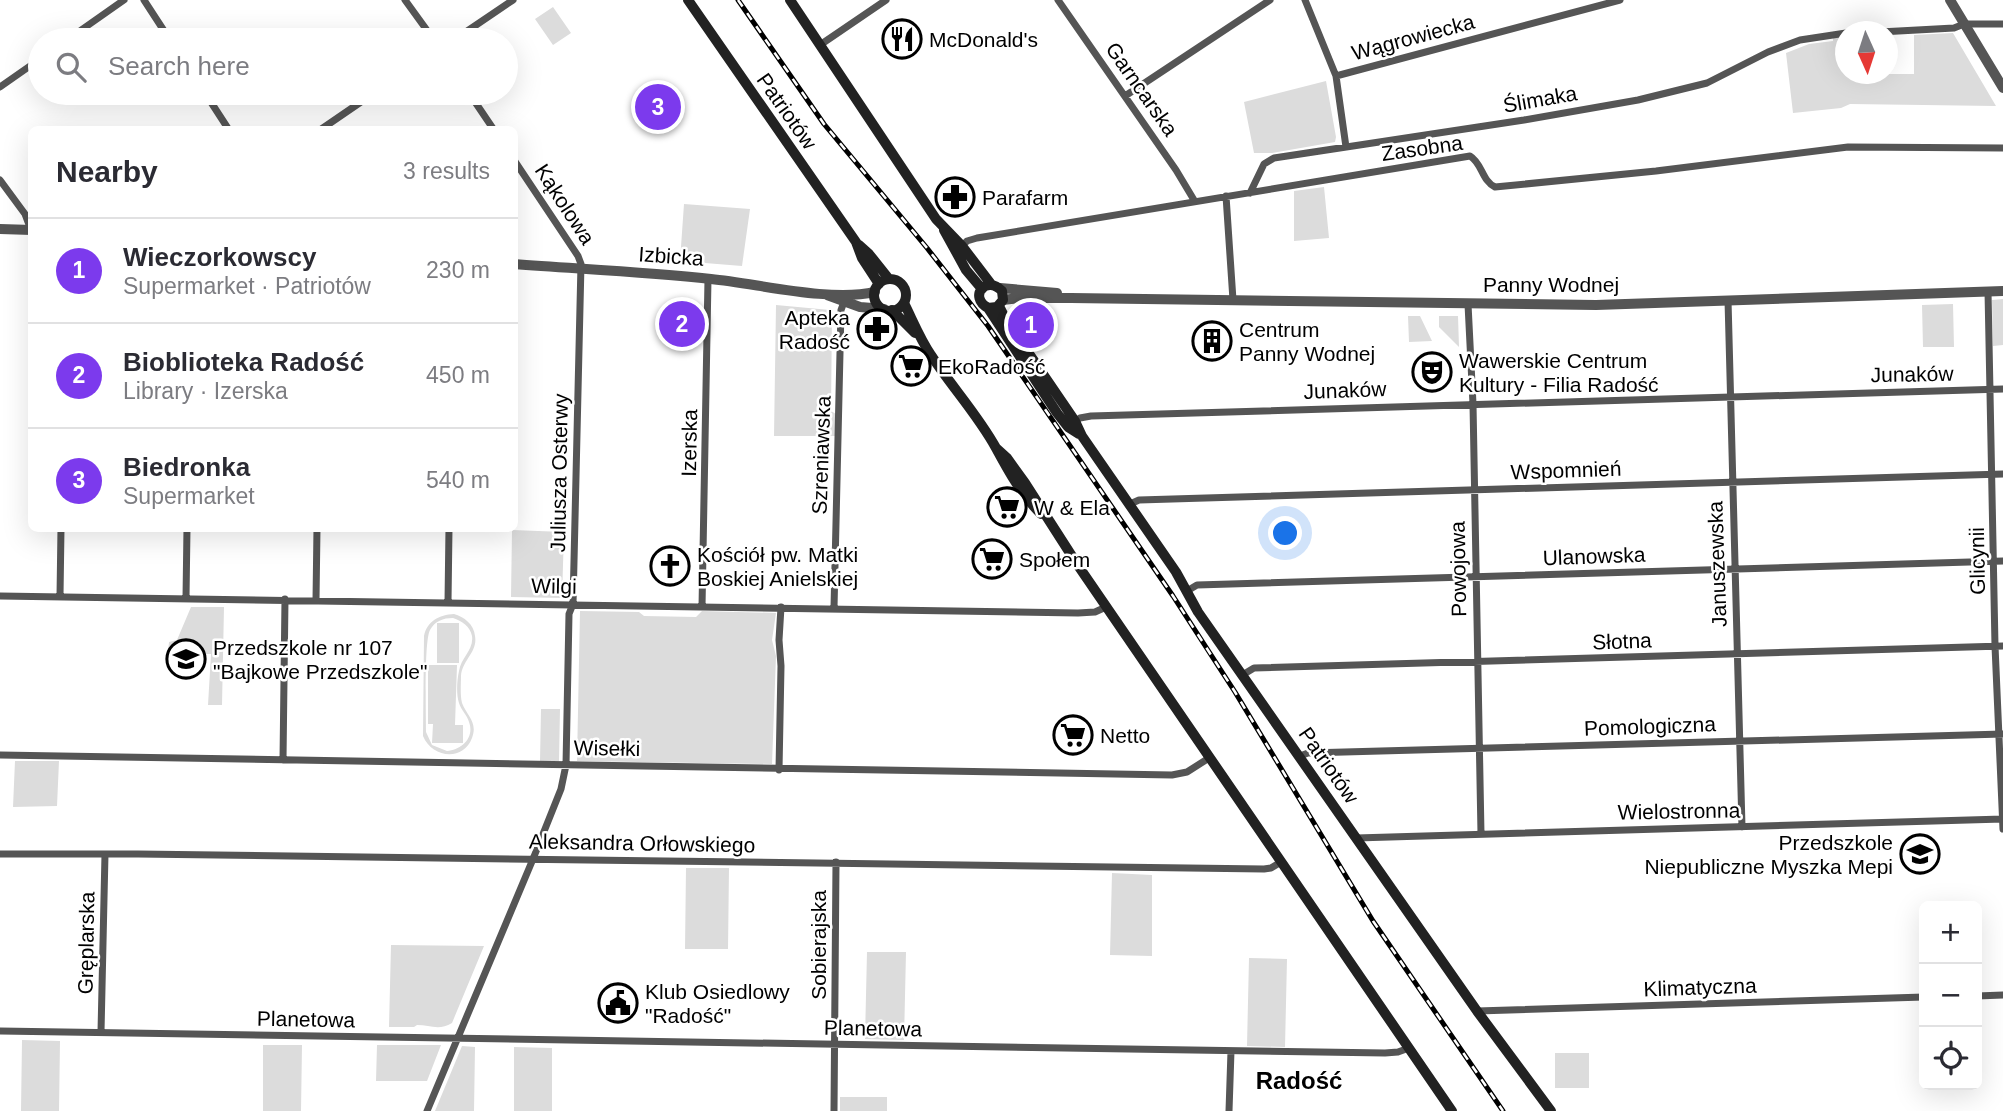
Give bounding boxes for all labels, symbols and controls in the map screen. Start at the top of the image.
street label: Wągrowiecka [1349,9,1477,64]
restaurant icon: McDonald's [881,18,923,60]
north arrow [1835,21,1898,84]
search box [28,28,518,105]
place label: McDonald's [929,28,1038,51]
street label: Garncarska [1101,38,1183,140]
icon: search [52,48,90,86]
text: Search here [108,51,250,81]
street label: Patriotów [752,69,822,154]
pin: 3 [635,81,681,133]
street label: Ślimaka [1501,81,1579,117]
street label: Zasobna [1380,131,1464,165]
text: Nearby [56,155,158,188]
text: 3 results [403,158,490,184]
street label: Kąkolowa [531,160,600,249]
pharmacy icon: Parafarm [934,176,976,218]
place label: Parafarm [982,186,1068,209]
text: Wieczorkowscy [123,242,316,272]
street label: Izbicka [638,242,705,270]
text: 1 [73,257,85,283]
text: 230 m [426,257,490,283]
text: Supermarket · Patriotów [123,273,371,299]
street label: Panny Wodnej [1483,273,1619,296]
pin: 2 [659,298,705,350]
pin: 1 [1008,299,1054,351]
place label: Apteka Radość [779,306,850,353]
pharmacy icon: Apteka Radość [856,308,898,350]
place label: Centrum Panny Wodnej [1239,318,1375,365]
building icon: Centrum Panny Wodnej [1191,320,1233,362]
supermarket icon: EkoRadość [890,345,932,387]
text: Bioblioteka Radość [123,347,364,377]
place label: Wawerskie Centrum Kultury - Filia Radość [1459,349,1659,396]
theatre icon: Wawerskie Centrum Kultury - Filia Radość [1411,351,1453,393]
place label: EkoRadość [938,355,1045,378]
text: 2 [73,362,85,388]
text: 450 m [426,362,490,388]
street label: Junaków [1870,362,1954,386]
street label: Junaków [1303,377,1388,403]
text: Library · Izerska [123,378,288,404]
street label: Juliusza Osterwy [546,393,572,553]
street label: Szreniawska [807,395,835,515]
street label: Izerska [677,409,701,477]
text: Biedronka [123,452,250,482]
street label: Wspomnień [1510,457,1622,483]
text: 3 [73,467,85,493]
text: 540 m [426,467,490,493]
text: Supermarket [123,483,255,509]
supermarket icon: W & Ela [986,486,1028,528]
place label: W & Ela [1034,496,1110,519]
street label: Januszewska [1703,500,1731,627]
your location [1268,516,1302,550]
street label: Powojowa [1446,521,1470,617]
street label: Glicynii [1965,527,1989,595]
supermarket icon: Społem [971,538,1013,580]
place label: Kościół pw. Matki Boskiej Anielskiej [697,543,858,590]
street label: Ulanowska [1542,543,1646,569]
church icon: Kościół pw. Matki Boskiej Anielskiej [649,545,691,587]
place label: Społem [1019,548,1090,571]
street label: Wilgi [531,574,577,598]
street label: Słotna [1592,628,1652,654]
place label: Przedszkole nr 107 "Bajkowe Przedszkole" [213,636,428,683]
school or university icon: Przedszkole nr 107 "Bajkowe Przedszkole" [165,638,207,680]
street label: Pomologiczna [1584,712,1717,740]
supermarket icon: Netto [1052,714,1094,756]
street label: Patriotów [1294,723,1364,808]
place label: Netto [1100,724,1150,747]
street label: Wisełki [574,736,640,760]
street label: Wielostronna [1618,798,1741,824]
street label: Aleksandra Orłowskiego [529,830,755,856]
place label: Przedszkole Niepubliczne Myszka Mepi [1644,831,1893,878]
school or university icon: Przedszkole Niepubliczne Myszka Mepi [1899,833,1941,875]
street label: Sobierajska [807,890,830,1000]
street label: Gręplarska [74,891,98,995]
map controls [1919,901,1982,1090]
button: + [1919,901,1982,964]
button: − [1919,964,1982,1027]
street label: Klimatyczna [1643,974,1757,1000]
place label: Klub Osiedlowy "Radość" [645,980,790,1027]
public building icon: Klub Osiedlowy "Radość" [597,982,639,1024]
street label: Planetowa [257,1007,356,1031]
street label: Planetowa [824,1016,923,1040]
button: locate [1919,1027,1982,1090]
district label: Radość [1256,1067,1342,1094]

